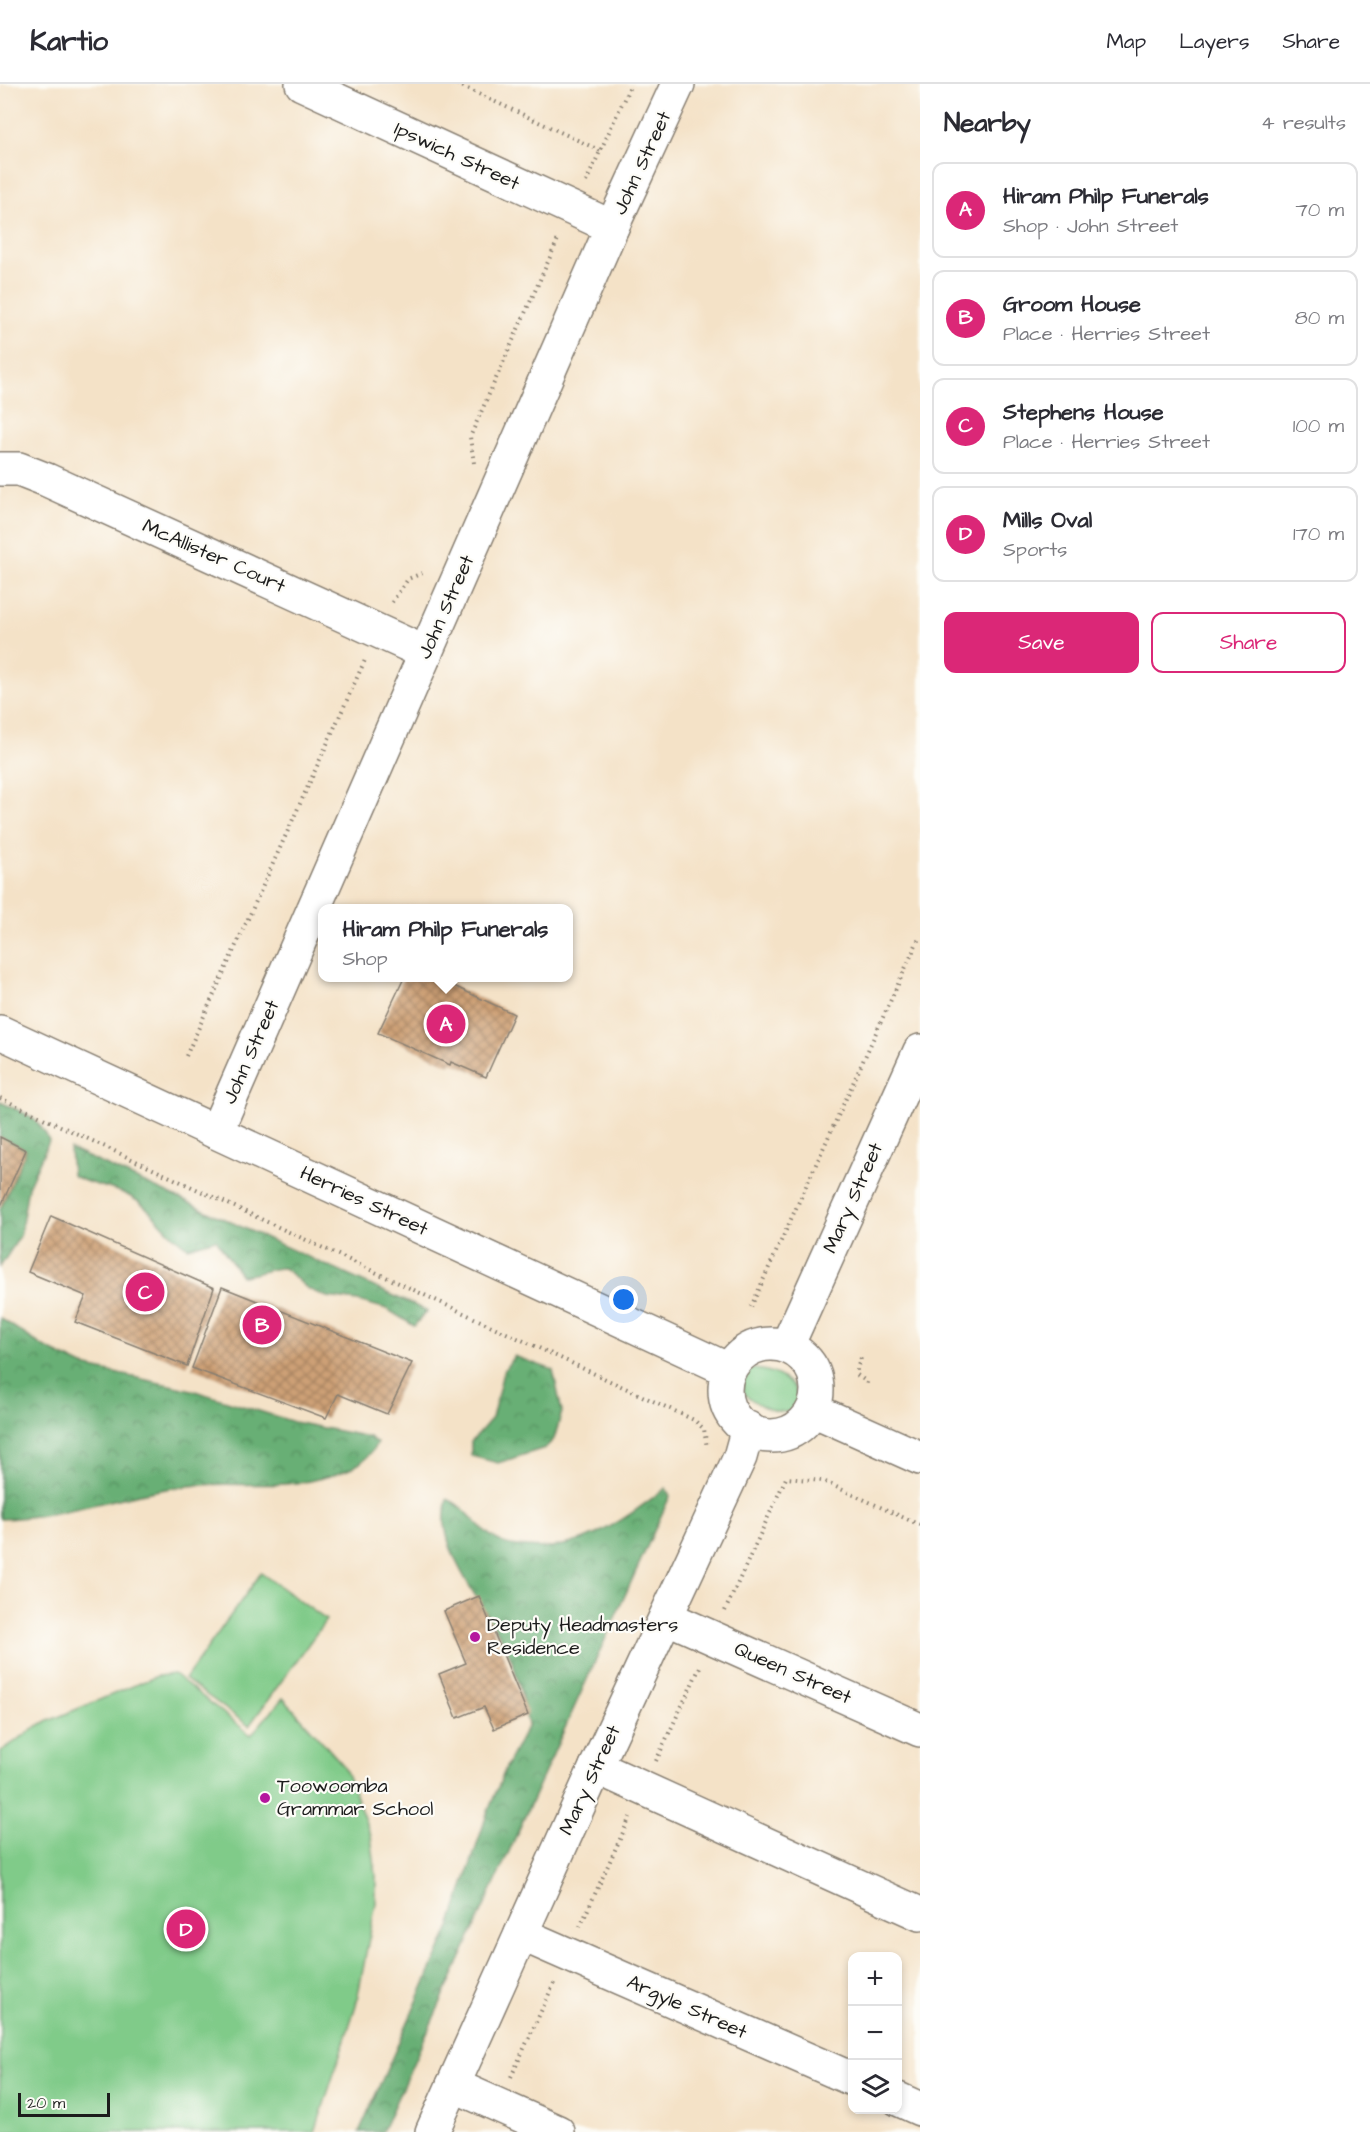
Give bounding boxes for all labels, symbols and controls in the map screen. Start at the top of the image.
text: Kartio [30,22,108,61]
text: Map [1106,27,1146,56]
text: Layers [1179,27,1249,56]
text: Share [1282,27,1340,56]
text: Nearby [944,105,1031,141]
street label: John Street [606,107,678,219]
text: 4 results [1261,109,1346,137]
street label: Ipswich Street [390,115,524,197]
text: Hiram Philp Funerals [1003,181,1209,212]
text: A [959,196,972,224]
text: 70 m [1296,196,1344,224]
text: Shop · John Street [1003,212,1178,240]
text: Groom House [1003,289,1141,320]
text: B [958,304,973,332]
text: 80 m [1295,304,1344,332]
text: Place · Herries Street [1003,320,1210,348]
text: Stephens House [1003,397,1164,428]
text: C [958,412,973,440]
text: 100 m [1293,412,1344,440]
text: Place · Herries Street [1003,428,1210,456]
text: Mills Oval [1003,505,1092,536]
street label: McAllister Court [138,512,290,600]
text: D [959,520,972,548]
text: 170 m [1293,520,1344,548]
text: Sports [1003,536,1067,564]
street label: John Street [411,550,481,664]
button: Save [944,612,1139,673]
button: Share [1151,612,1346,673]
popup [318,904,573,982]
text: Hiram Philp Funerals [343,914,548,945]
text: Shop [343,945,388,973]
street label: John Street [216,995,286,1109]
pin: A [426,1002,466,1046]
street label: Mary Street [816,1138,891,1258]
street label: Herries Street [295,1159,433,1243]
pin: C [126,1270,164,1314]
your location [609,1285,638,1314]
pin: B [242,1302,282,1348]
place label: Deputy Headmasters Residence [487,1611,678,1662]
marker: Deputy Headmasters Residence [468,1630,482,1644]
street label: Queen Street [730,1635,856,1711]
street label: Mary Street [552,1720,629,1840]
place label: Toowoomba Grammar School [277,1772,433,1823]
marker: Toowoomba Grammar School [258,1791,272,1805]
pin: D [166,1906,206,1952]
map controls [848,1952,902,2114]
button: + [848,1952,902,2006]
street label: Argyle Street [622,1968,752,2047]
button: − [848,2006,902,2060]
button: layers [848,2060,902,2114]
scale bar [18,2090,110,2118]
text: 20 m [27,2092,65,2114]

